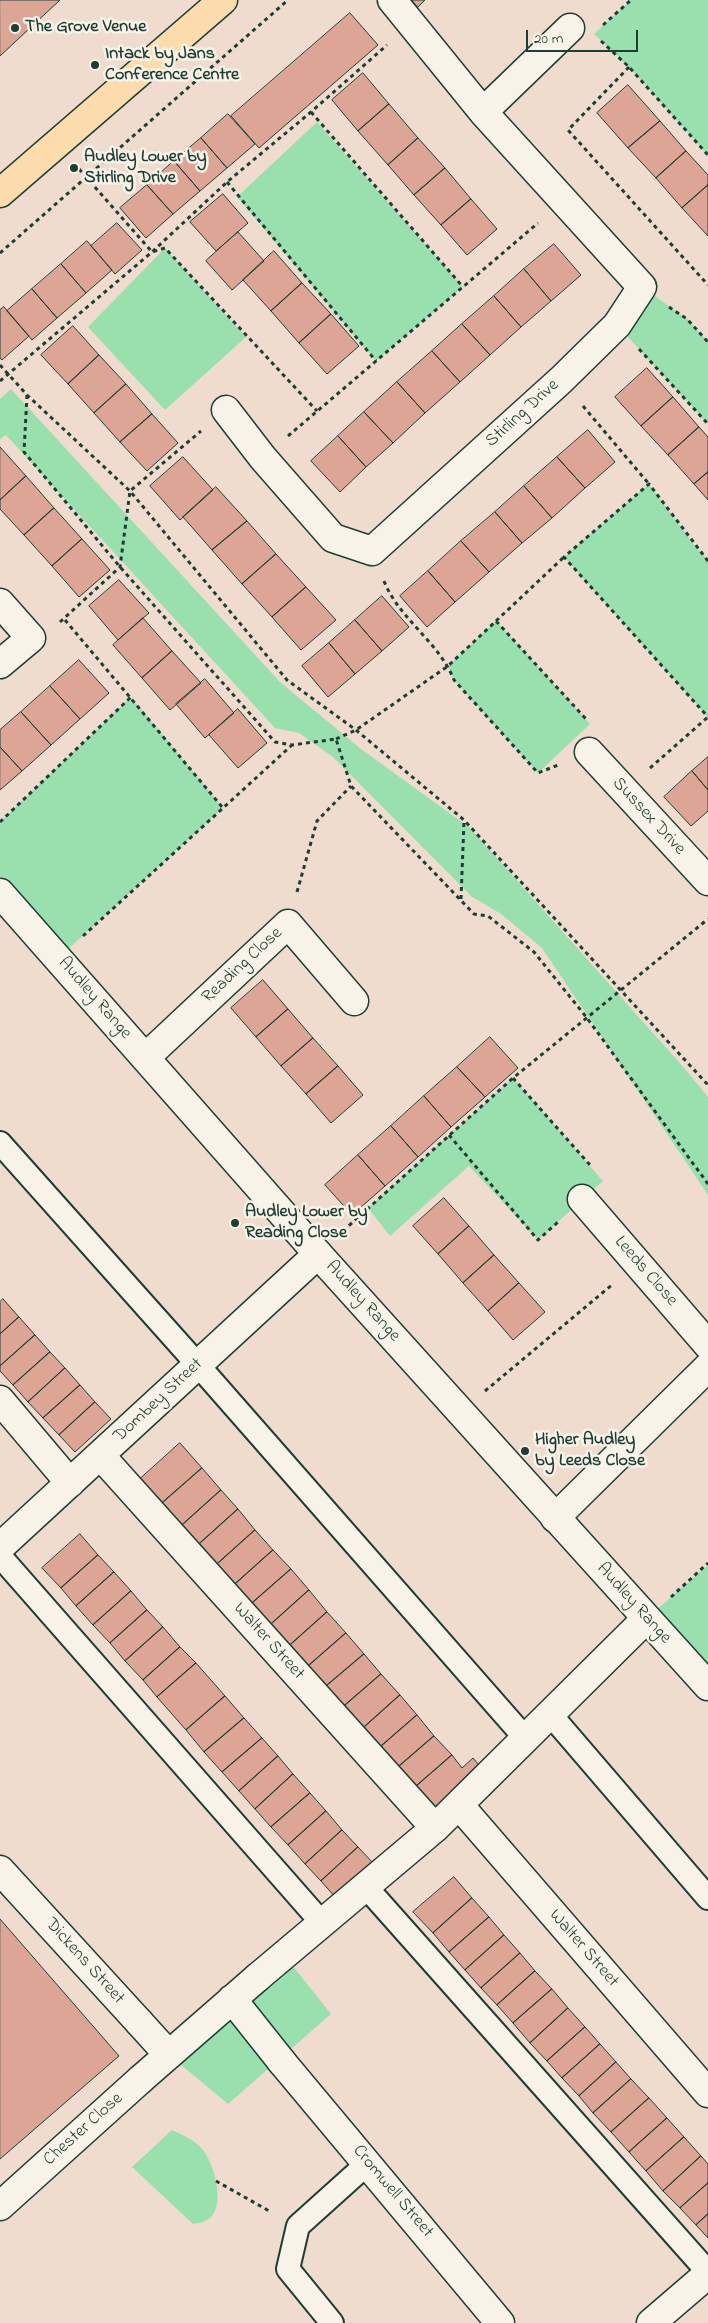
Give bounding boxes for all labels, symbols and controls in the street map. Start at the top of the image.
place label: The Grove Venue [25,17,146,39]
scale bar [528,20,640,52]
marker: The Grove Venue [9,22,21,34]
text: 20 m [534,28,563,50]
place label: Intack by Jans Conference Centre [105,44,239,86]
marker: Intack by Jans Conference Centre [89,59,101,71]
place label: Audley Lower by Stirling Drive [84,147,207,190]
marker: Audley Lower by Stirling Drive [68,162,80,174]
street label: Stirling Drive [482,375,564,453]
street label: Sussex Drive [607,774,689,860]
street label: Reading Close [198,923,288,1009]
street label: Audley Range [52,954,136,1044]
place label: Audley Lower by Reading Close [245,1202,368,1244]
marker: Audley Lower by Reading Close [229,1217,241,1229]
street label: Leeds Close [609,1232,681,1312]
street label: Audley Range [320,1257,404,1347]
street label: Dombey Street [110,1354,208,1448]
place label: Higher Audley by Leeds Close [535,1430,645,1472]
marker: Higher Audley by Leeds Close [519,1445,531,1457]
street label: Audley Range [591,1559,675,1649]
street label: Walter Street [228,1599,308,1685]
street label: Walter Street [543,1906,623,1992]
street label: Dickens Street [40,1915,128,2009]
street label: Chester Close [40,2089,128,2171]
street label: Cromwell Street [347,2141,437,2243]

